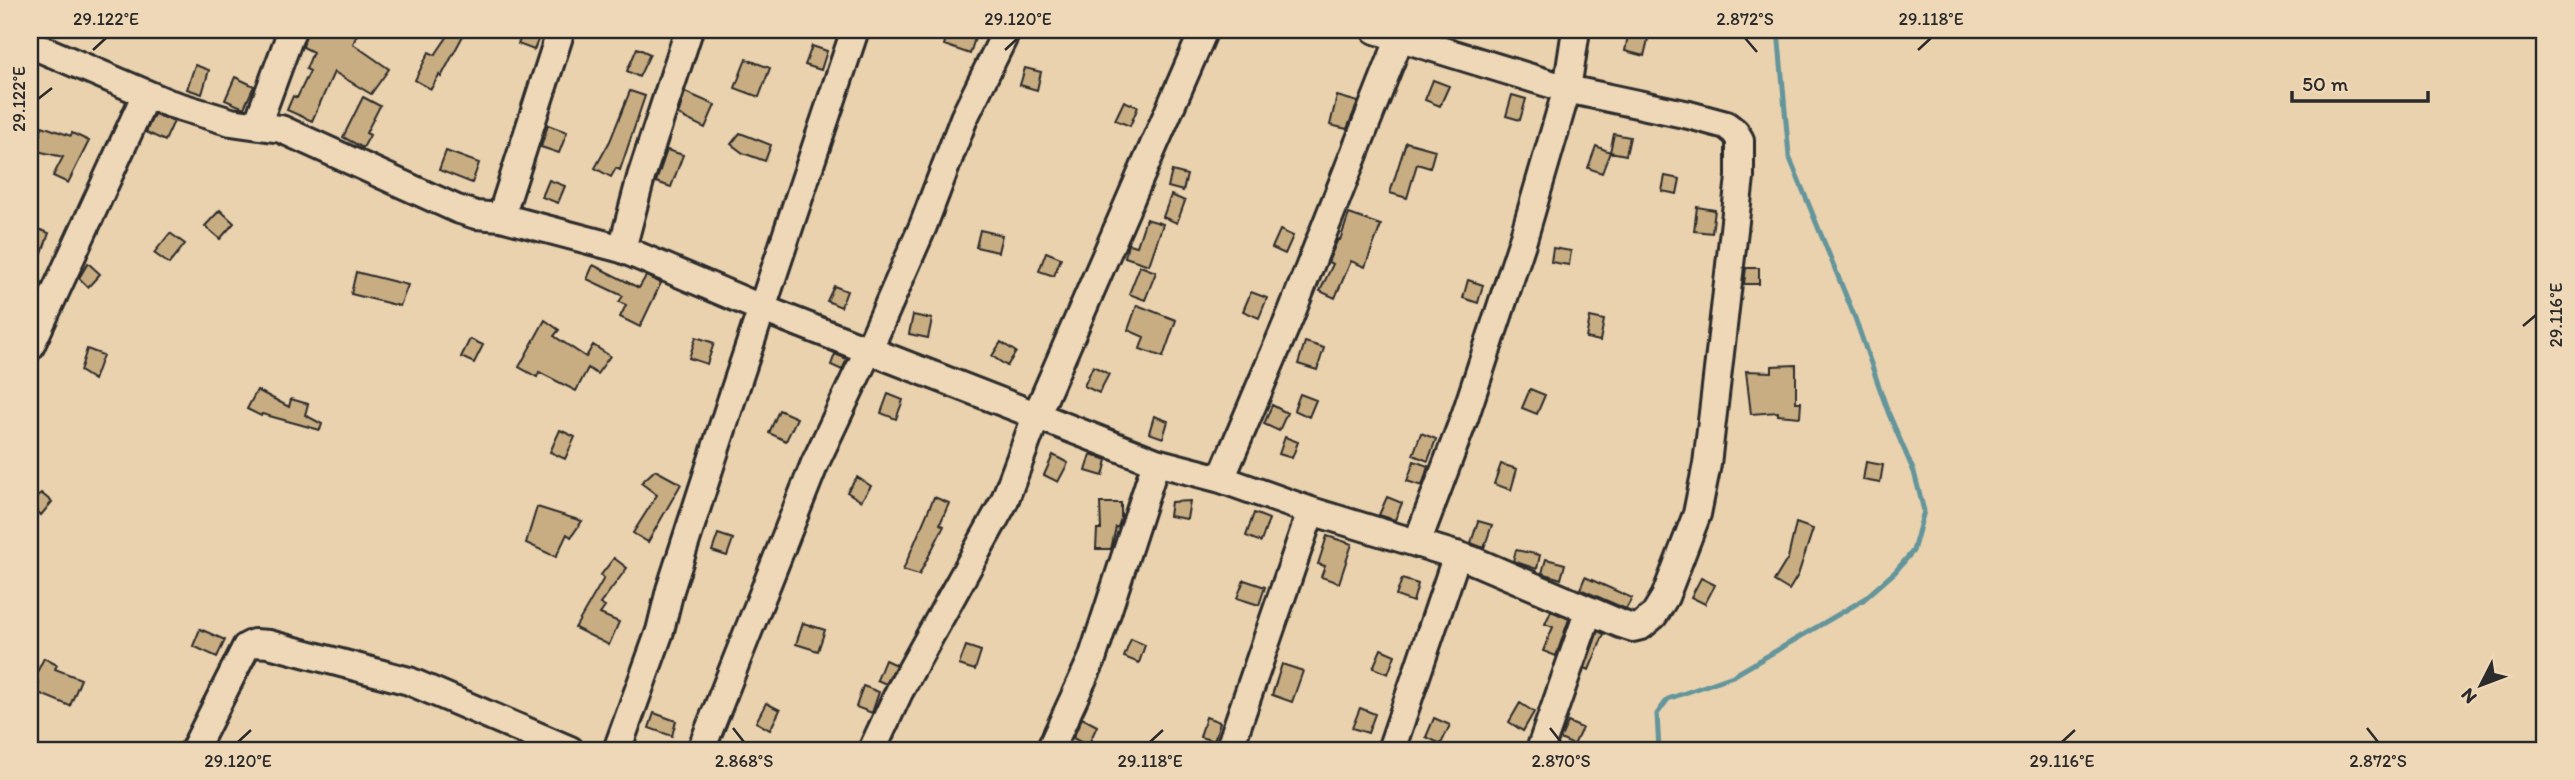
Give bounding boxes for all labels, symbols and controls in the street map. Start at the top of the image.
text: 29.122°E [73,8,139,30]
text: 29.120°E [984,8,1052,30]
text: 2.872°S [1716,8,1774,30]
text: 29.118°E [1898,8,1964,30]
scale bar [2292,60,2428,104]
text: 29.122°E [8,66,30,132]
text: 50 m [2302,71,2349,96]
text: 29.116°E [2545,283,2567,347]
north arrow [2446,650,2516,720]
text: N [2456,684,2482,709]
text: 29.120°E [204,750,272,772]
text: 2.868°S [715,750,773,772]
text: 29.118°E [1117,750,1183,772]
text: 2.870°S [1531,750,1591,772]
text: 29.116°E [2030,750,2094,772]
text: 2.872°S [2349,750,2407,772]

